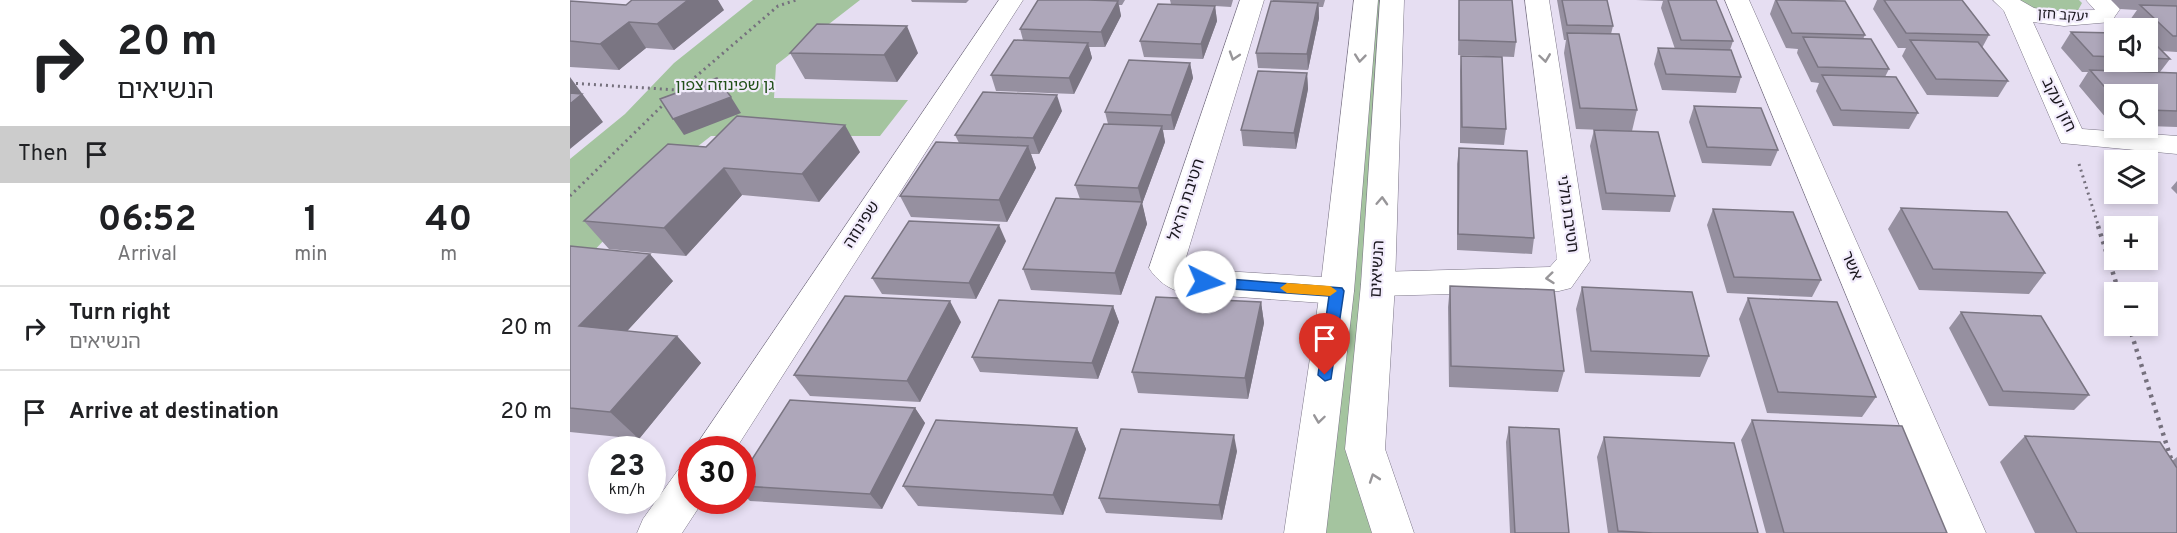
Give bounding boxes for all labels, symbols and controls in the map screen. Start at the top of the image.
street label: יעקב חזן [2037,6,2089,26]
text: 20 m [117,17,218,70]
map controls [2104,18,2158,336]
button: sound [2104,18,2158,72]
icon: right [18,24,96,102]
one-way arrow [1229,50,1242,61]
one-way arrow [1539,53,1551,63]
one-way arrow [1354,54,1367,63]
text: הנשיאים [117,74,214,108]
street label: חזן יעקב [2036,74,2080,136]
park label: גן שפינוזה צפון [675,76,775,96]
button: search [2104,84,2158,138]
icon: arrive [80,138,113,171]
text: Then [18,141,68,168]
button: layers [2104,150,2158,204]
street label: חטיבת הראל [1164,156,1210,244]
street label: חטיבת גולני [1552,174,1582,254]
one-way arrow [1375,196,1388,205]
text: 06:52 [98,198,196,244]
text: 1 [304,198,318,244]
text: 40 [425,198,472,244]
street label: שפינוזה [839,198,885,252]
button: + [2104,216,2158,270]
street label: הנשיאים [1367,240,1389,298]
text: Arrival [117,242,177,268]
text: min [294,242,328,268]
text: m [440,242,457,268]
street label: אשר [1836,248,1866,284]
position arrow [1173,250,1237,314]
one-way arrow [1545,271,1555,284]
button: − [2104,282,2158,336]
text: Turn right [69,300,171,327]
icon: right [18,312,51,345]
pin [1299,313,1350,375]
text: 20 m [501,315,552,342]
icon: arrive [1308,322,1341,355]
text: הנשיאים [69,330,141,356]
icon: arrive [18,396,51,429]
text: Arrive at destination [69,399,279,426]
text: 20 m [501,399,552,426]
one-way arrow [1314,414,1326,423]
speed limit sign: 30 [678,436,756,514]
text: 23 [609,449,645,486]
one-way arrow [1369,473,1382,484]
text: km/h [609,481,645,500]

